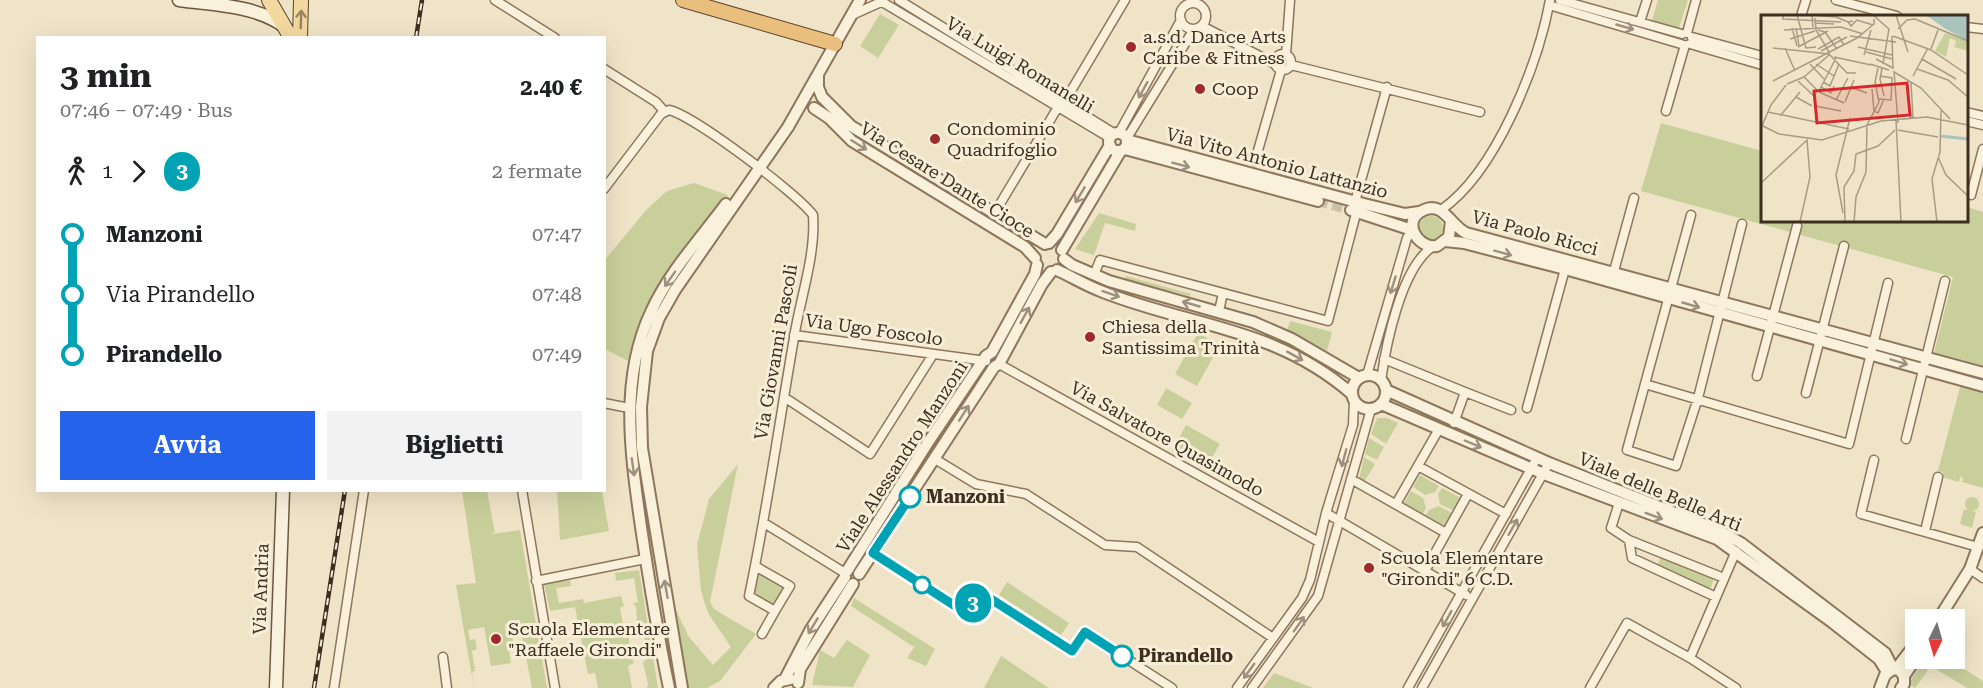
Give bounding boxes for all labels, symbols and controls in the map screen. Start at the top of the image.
one-way arrow [295,9,306,29]
street label: Via Luigi Romanelli [942,12,1098,117]
inset map [1761,15,1968,222]
one-way arrow [1615,22,1634,33]
place label: a.s.d. Dance Arts Caribe & Fitness [1143,26,1286,68]
marker: a.s.d. Dance Arts Caribe & Fitness [1124,40,1138,54]
text: 3 min [60,56,152,95]
text: 2.40 € [520,75,582,100]
place label: Coop [1212,78,1259,99]
one-way arrow [1137,81,1149,98]
marker: Coop [1193,82,1207,96]
text: 07:46 – 07:49 · Bus [60,98,232,122]
street label: Via Cesare Dante Cioce [856,117,1038,242]
place label: Condominio Quadrifoglio [947,118,1057,160]
street label: Via Vito Antonio Lattanzio [1164,123,1390,202]
marker: Condominio Quadrifoglio [928,132,942,146]
one-way arrow [850,139,867,151]
icon: walk [60,155,93,188]
icon: forward [122,155,155,188]
text: 1 [102,159,113,183]
text: 3 [176,159,188,183]
text: 2 fermate [492,159,582,183]
one-way arrow [1171,160,1190,171]
one-way arrow [1074,186,1086,203]
street label: Via Paolo Ricci [1470,206,1601,260]
text: Manzoni [106,222,203,247]
text: 07:47 [532,222,582,246]
one-way arrow [1493,248,1512,259]
street label: Via Giovanni Pascoli [750,262,801,441]
one-way arrow [664,271,676,287]
one-way arrow [1387,275,1398,294]
text: Via Pirandello [106,282,255,307]
text: 07:48 [532,282,582,306]
one-way arrow [1101,290,1119,301]
one-way arrow [1182,297,1201,309]
one-way arrow [1681,299,1700,311]
one-way arrow [1019,307,1031,324]
street label: Via Ugo Foscolo [804,309,944,350]
place label: Chiesa della Santissima Trinità [1102,316,1260,358]
marker: Chiesa della Santissima Trinità [1083,330,1097,344]
text: Pirandello [106,342,222,367]
text: 07:49 [532,342,582,366]
one-way arrow [1286,350,1303,362]
street label: Viale Alessandro Manzoni [832,357,972,557]
one-way arrow [1889,357,1908,368]
street label: Via Salvatore Quasimodo [1067,377,1268,501]
one-way arrow [959,405,971,422]
button: Avvia [60,411,315,480]
button: Biglietti [327,411,582,480]
one-way arrow [1464,438,1482,450]
one-way arrow [1338,448,1349,467]
street label: Viale delle Belle Arti [1576,448,1745,535]
one-way arrow [628,457,639,477]
marker: Manzoni [899,486,921,508]
place label: Manzoni [926,486,1005,508]
one-way arrow [1645,511,1663,522]
one-way arrow [1508,519,1519,537]
street label: Via Andria [248,543,273,635]
place label: Scuola Elementare "Girondi" 6 C.D. [1381,547,1543,589]
marker: Scuola Elementare "Girondi" 6 C.D. [1362,561,1376,575]
unlabelled marker [913,576,931,594]
one-way arrow [660,579,671,599]
line badge: 3 [954,584,992,622]
text: 3 [967,591,979,615]
north arrow [1905,609,1965,669]
map controls [1905,609,1965,669]
one-way arrow [1440,610,1452,627]
one-way arrow [1293,616,1305,632]
one-way arrow [806,617,818,634]
place label: Scuola Elementare "Raffaele Girondi" [508,618,670,660]
marker: Scuola Elementare "Raffaele Girondi" [489,632,503,646]
marker: Pirandello [1111,645,1133,667]
place label: Pirandello [1138,645,1234,666]
one-way arrow [1243,663,1255,679]

